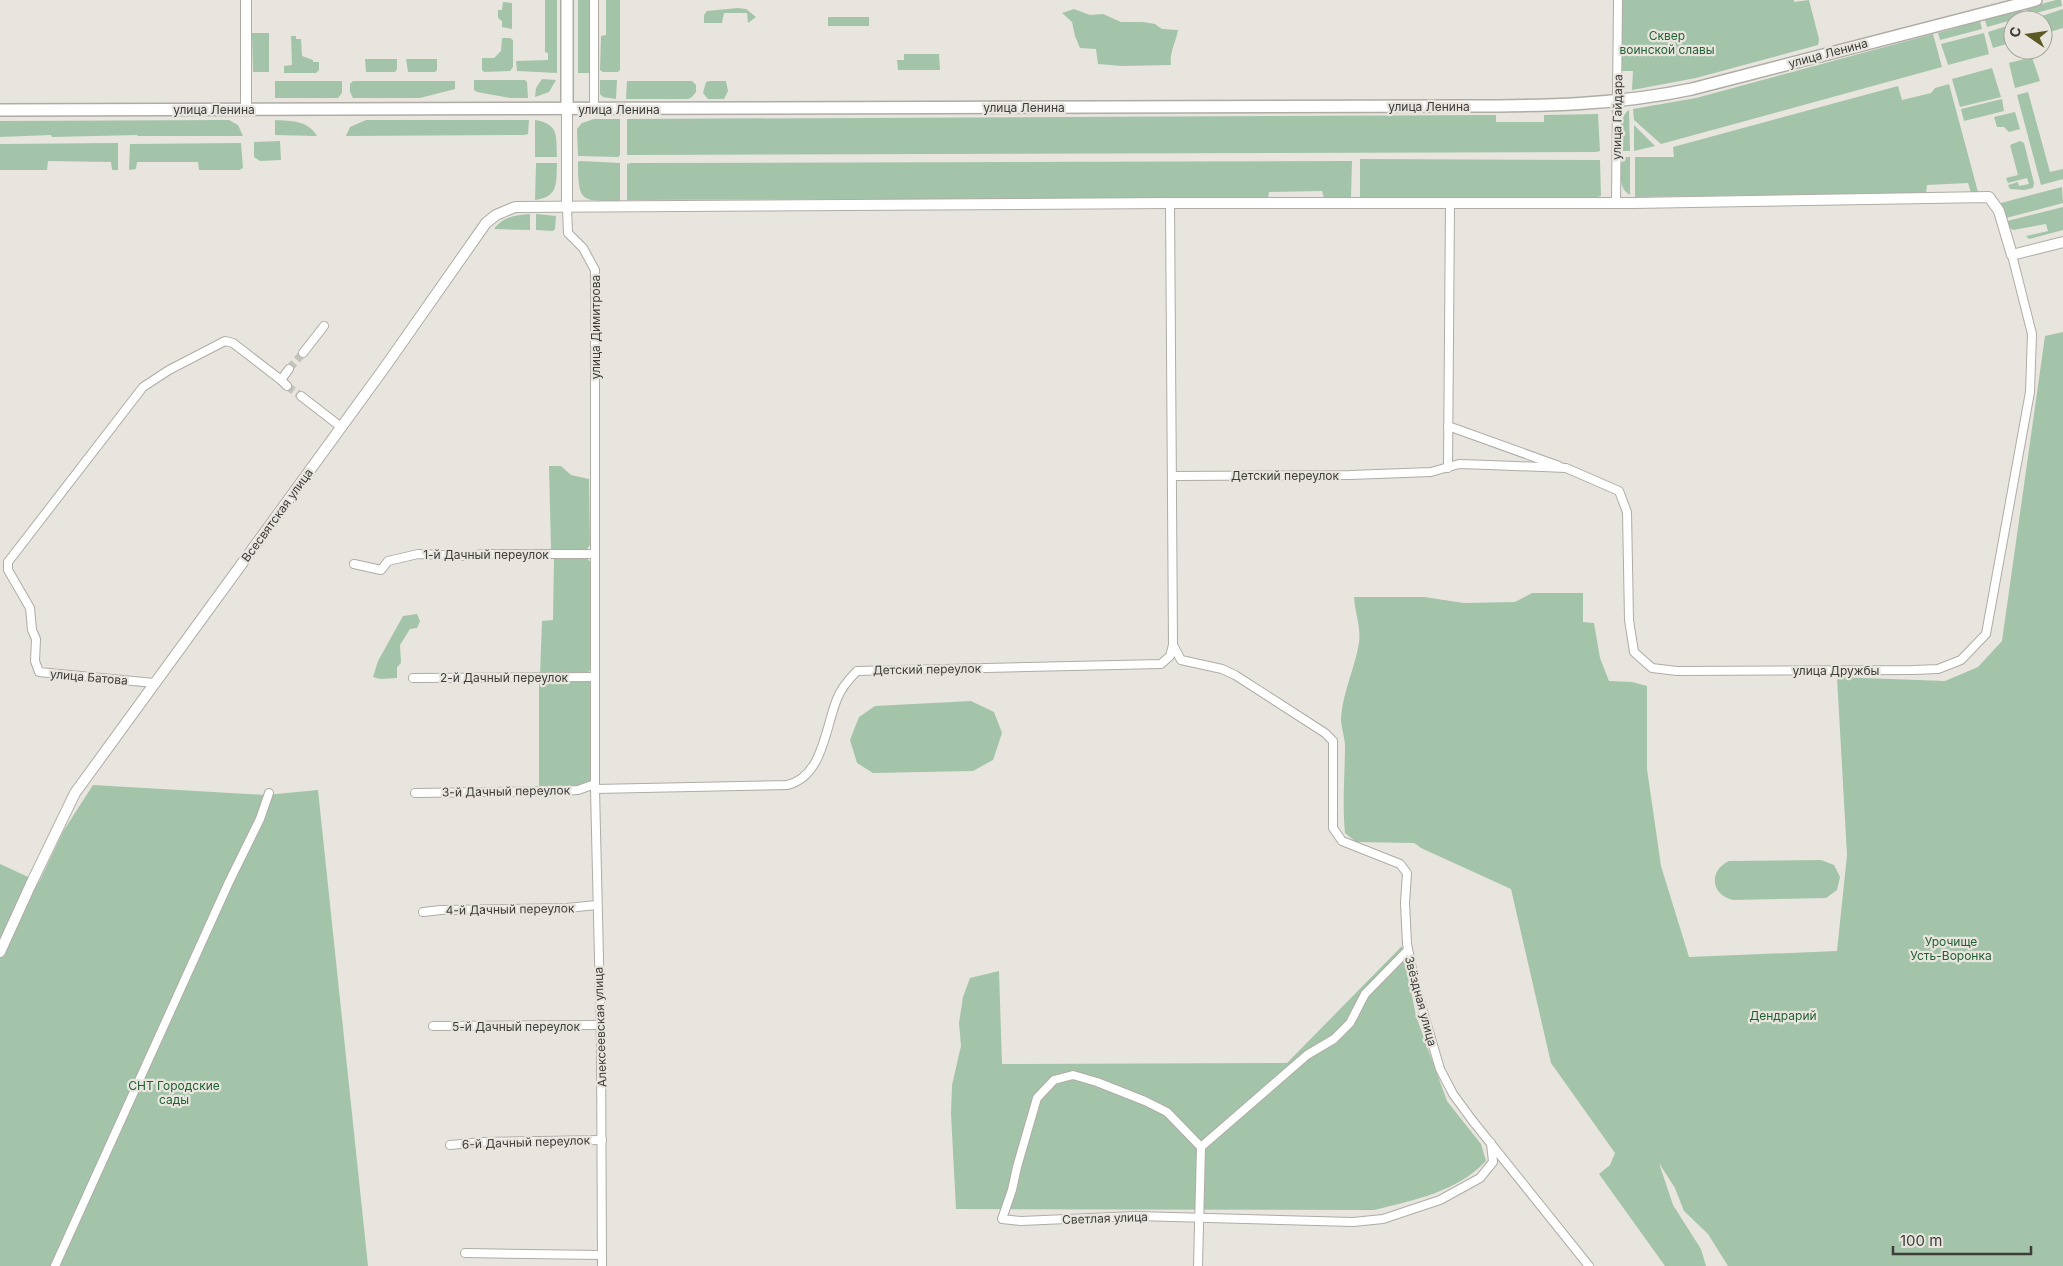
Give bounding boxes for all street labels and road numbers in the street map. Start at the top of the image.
street label: улица Ленина [1787,35,1869,71]
street label: улица Гайдара [1609,74,1625,160]
street label: улица Ленина [1388,99,1470,114]
street label: улица Ленина [983,100,1065,115]
street label: улица Ленина [173,102,255,117]
street label: улица Ленина [578,102,660,117]
street label: улица Димитрова [588,275,603,379]
street label: Всесвятская улица [238,465,316,565]
street label: Детский переулок [1231,468,1340,483]
street label: 1-й Дачный переулок [423,547,549,562]
street label: Детский переулок [873,661,982,677]
street label: улица Дружбы [1793,663,1879,678]
street label: улица Батова [49,666,129,688]
street label: 2-й Дачный переулок [440,670,569,685]
street label: 3-й Дачный переулок [442,782,571,800]
street label: 4-й Дачный переулок [446,900,575,918]
street label: Звёздная улица [1402,954,1440,1048]
street label: Алексеевская улица [590,967,610,1087]
street label: 5-й Дачный переулок [452,1019,581,1034]
street label: 6-й Дачный переулок [462,1132,591,1152]
street label: Светлая улица [1062,1209,1148,1227]

